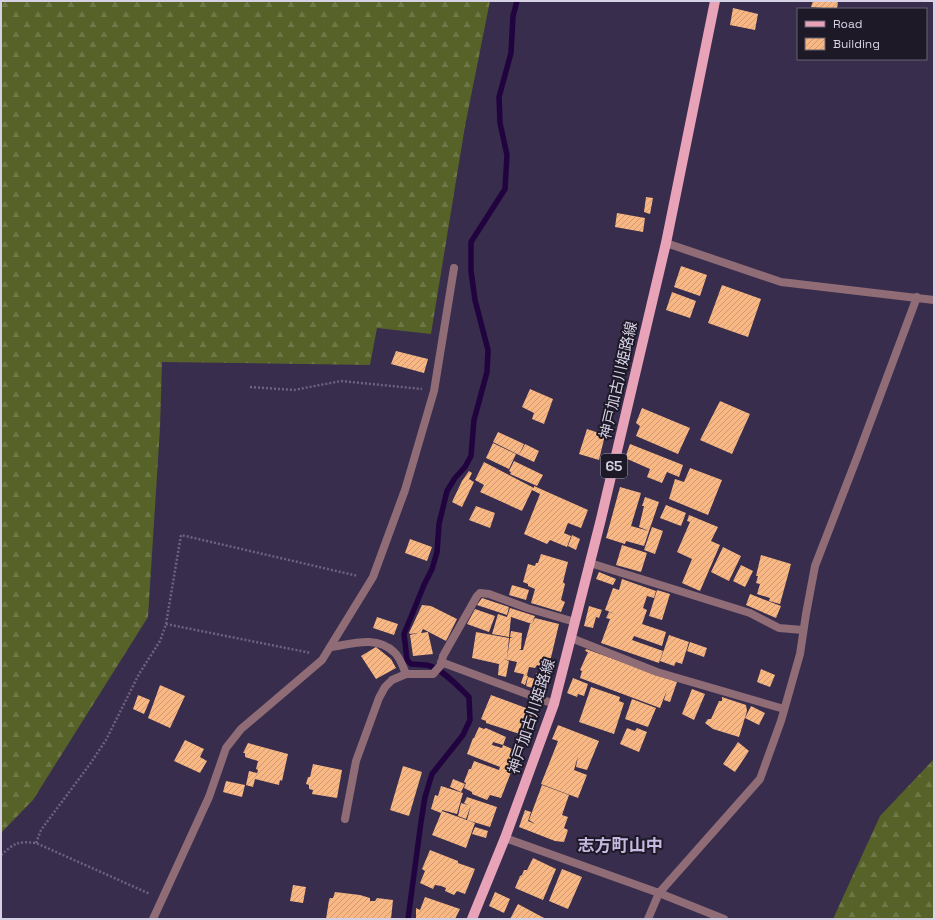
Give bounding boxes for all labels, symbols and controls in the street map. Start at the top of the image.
legend [797,8,927,60]
text: Road [833,16,862,32]
text: Building [833,36,880,52]
street label: 神戸加古川姫路線 [595,319,641,441]
road number: 65 [601,454,627,478]
street label: 神戸加古川姫路線 [503,656,559,776]
district label: 志方町山中 [578,834,663,856]

